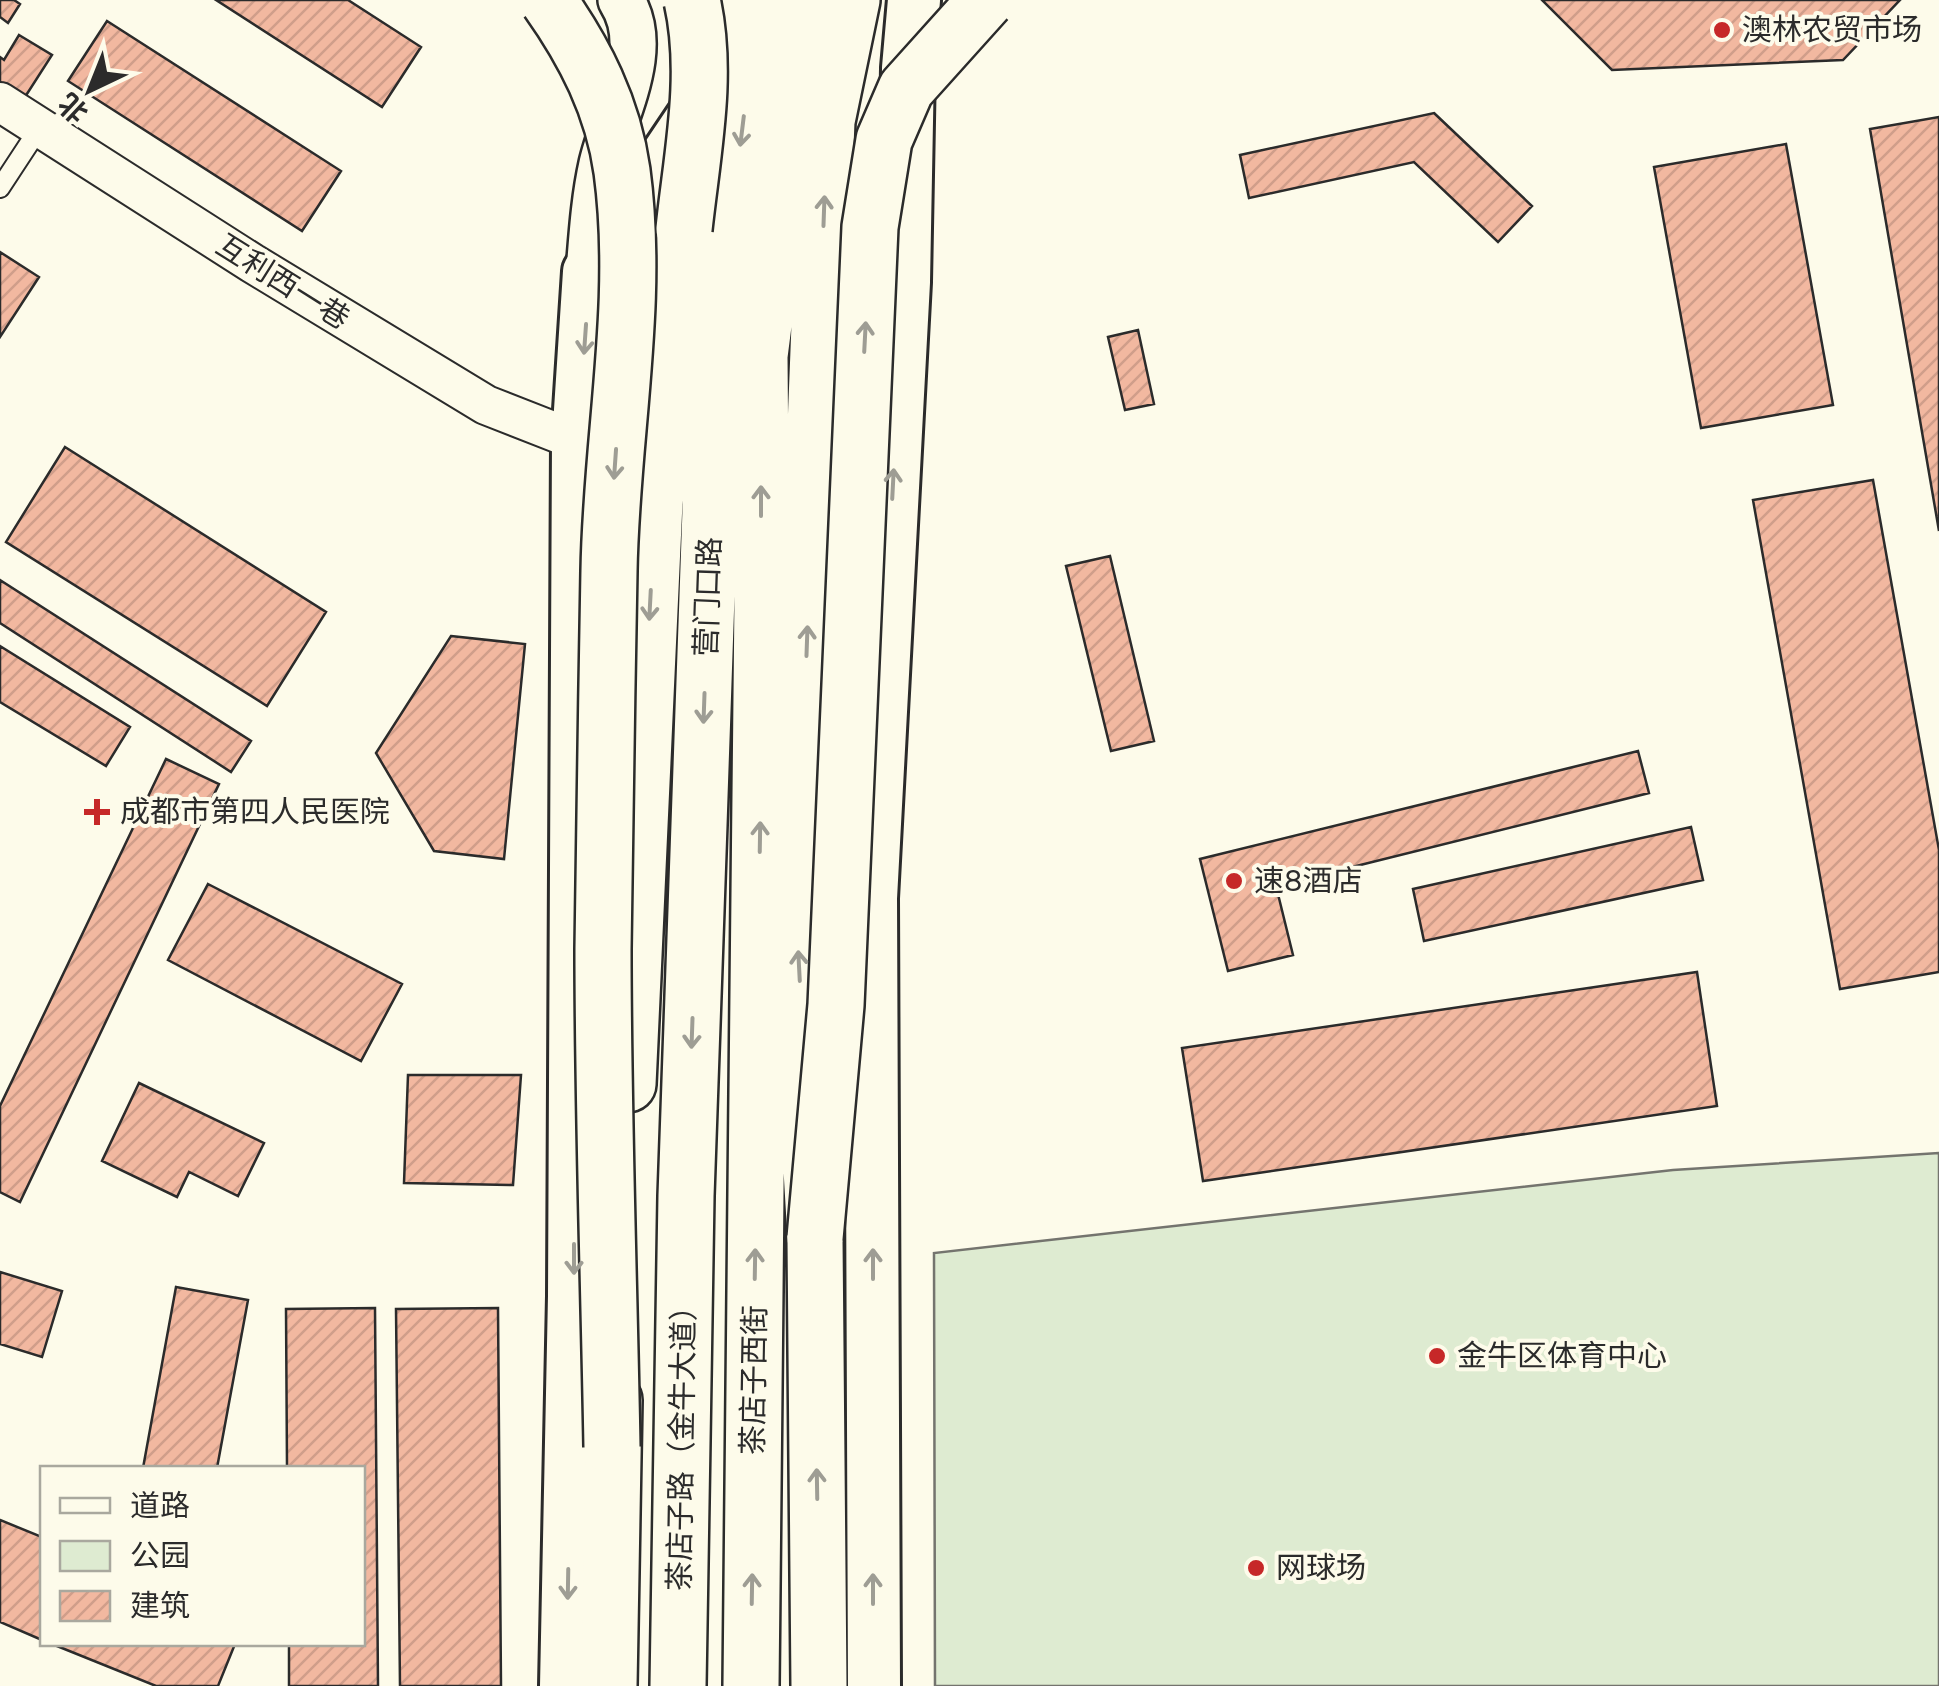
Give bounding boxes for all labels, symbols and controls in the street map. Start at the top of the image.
place label: 澳林农贸市场 [1742,11,1922,48]
marker: 澳林农贸市场 [1711,19,1733,41]
north arrow [40,40,140,140]
text: 北 [51,86,95,130]
one-way arrow [732,115,751,147]
one-way arrow [814,196,833,228]
street label: 互利西一巷 [210,226,357,337]
one-way arrow [856,321,875,353]
one-way arrow [575,322,594,354]
one-way arrow [606,448,625,480]
one-way arrow [884,469,903,501]
one-way arrow [752,485,770,518]
street label: 营门口路 [687,536,728,658]
one-way arrow [640,588,659,620]
one-way arrow [798,626,817,658]
one-way arrow [694,692,713,724]
place label: 成都市第四人民医院 [120,793,390,830]
marker: 成都市第四人民医院 [84,799,110,825]
one-way arrow [750,821,769,853]
place label: 速8酒店 [1254,862,1362,899]
marker: 速8酒店 [1223,870,1245,892]
one-way arrow [789,950,808,982]
one-way arrow [682,1016,701,1048]
one-way arrow [564,1242,584,1274]
one-way arrow [746,1248,765,1280]
one-way arrow [863,1248,882,1280]
street label: 茶店子路（金牛大道） [660,1291,703,1591]
street label: 茶店子西街 [734,1305,773,1455]
place label: 金牛区体育中心 [1457,1337,1667,1374]
marker: 金牛区体育中心 [1426,1345,1448,1367]
legend [40,1466,365,1646]
one-way arrow [808,1468,827,1500]
text: 道路 [130,1487,190,1524]
text: 公园 [130,1537,190,1574]
place label: 网球场 [1276,1549,1366,1586]
marker: 网球场 [1245,1557,1267,1579]
one-way arrow [558,1566,578,1599]
one-way arrow [742,1573,762,1606]
one-way arrow [864,1573,883,1605]
text: 建筑 [130,1587,190,1624]

